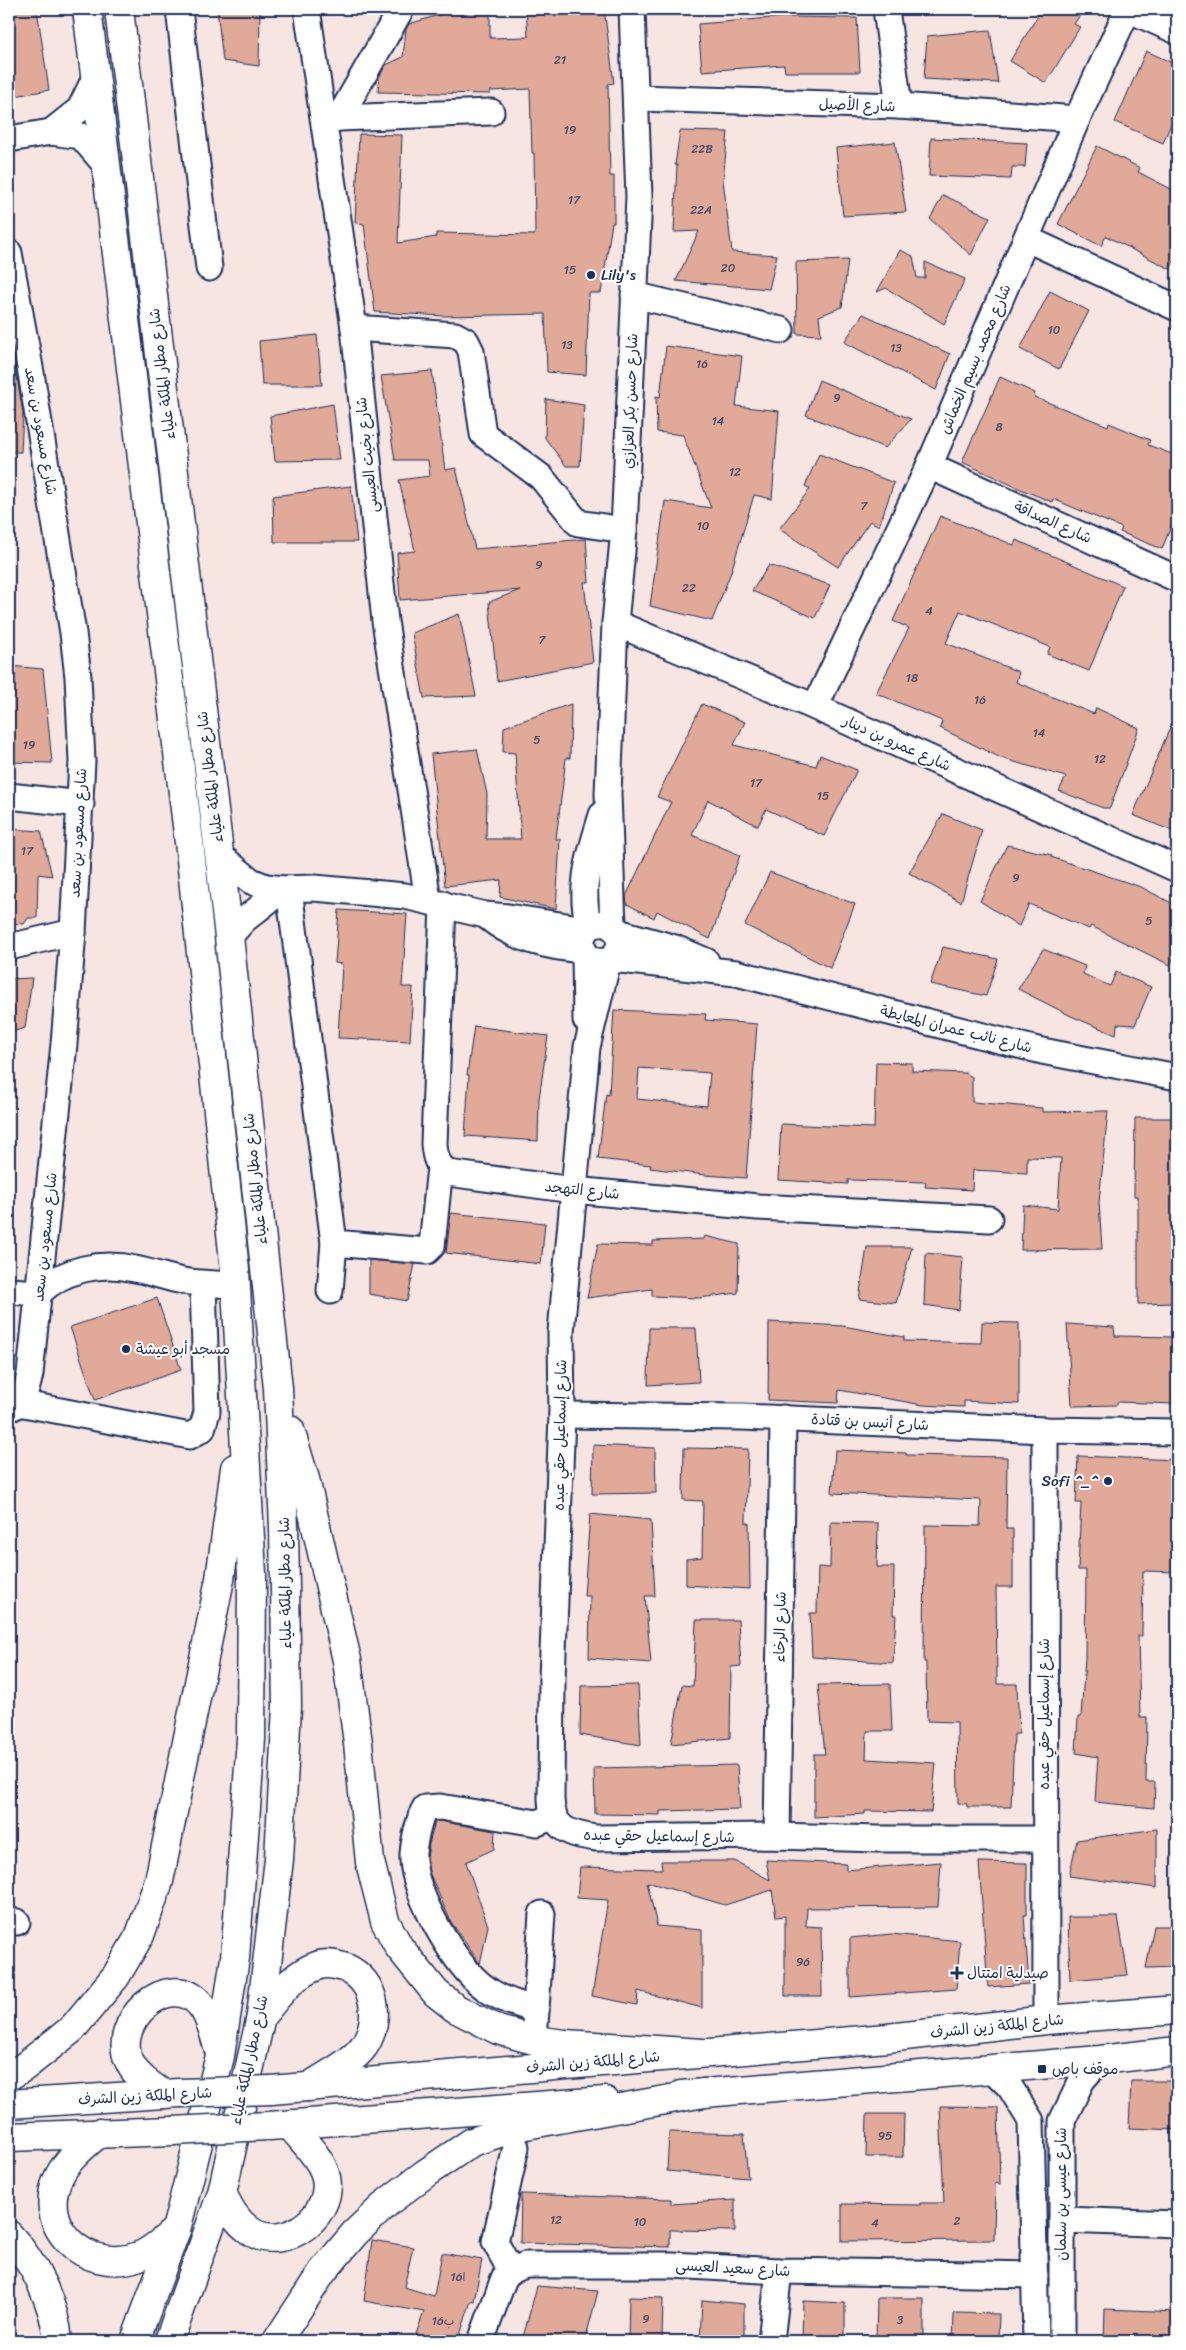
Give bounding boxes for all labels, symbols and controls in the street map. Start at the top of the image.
house number: 21 [554,49,566,71]
street label: شارع الأصيل [818,91,896,119]
house number: 19 [564,119,576,141]
house number: 22B [691,138,713,160]
house number: 17 [568,189,581,211]
house number: 22A [690,199,712,221]
house number: 20 [721,257,736,279]
house number: 15 [564,259,576,281]
place label: Lily's [601,262,637,288]
marker: Lily's [585,269,597,281]
street label: شارع محمد بسيم الخماش [932,280,1018,438]
street label: شارع مطار الملكة علياء [141,307,183,441]
house number: 10 [1048,319,1061,341]
street label: شارع حسن بكر العزازي [615,333,645,469]
house number: 13 [561,334,573,356]
house number: 13 [890,337,902,359]
house number: 16 [696,353,708,375]
street label: شارع مسعود بن سعد [17,365,65,497]
house number: 9 [833,387,841,409]
street label: شارع بخيت العيسى [348,396,386,514]
house number: 14 [712,410,725,432]
house number: 8 [995,416,1003,438]
house number: 12 [729,461,741,483]
street label: شارع الصداقة [1010,493,1096,551]
house number: 7 [861,495,869,517]
house number: 10 [697,515,710,537]
house number: 9 [535,554,543,576]
house number: 22 [682,577,696,599]
house number: 4 [925,600,933,622]
house number: 7 [539,629,547,651]
house number: 18 [906,667,918,689]
house number: 16 [974,689,986,711]
street label: شارع عمرو بن دينار [838,707,955,778]
street label: شارع مطار الملكة علياء [189,710,231,844]
house number: 14 [1033,722,1046,744]
house number: 5 [533,729,541,751]
house number: 19 [23,734,35,756]
house number: 12 [1094,748,1106,770]
street label: شارع مسعود بن سعد [62,768,94,898]
house number: 17 [750,772,763,794]
house number: 15 [817,785,829,807]
house number: 17 [21,840,34,862]
house number: 9 [1012,867,1020,889]
house number: 5 [1145,910,1153,932]
street label: شارع نائب عمران المعايطة [877,998,1035,1060]
street label: شارع مطار الملكة علياء [235,1112,275,1246]
street label: شارع مسعود بن سعد [25,1171,65,1303]
street label: شارع التهجد [543,1173,621,1207]
place label: مسجد أبو عيشة [136,1336,230,1362]
marker: مسجد أبو عيشة [120,1343,132,1355]
street label: شارع إسماعيل حقي عبده [546,1359,574,1511]
street label: شارع أنيس بن قتادة [810,1406,930,1438]
place label: Sofi ^_^ [1042,1468,1099,1494]
marker: Sofi ^_^ [1102,1475,1114,1487]
street label: شارع مطار الملكة علياء [271,1517,299,1649]
street label: شارع الرخاء [766,1591,794,1663]
street label: شارع إسماعيل حقي عبده [1031,1638,1057,1790]
street label: شارع إسماعيل حقي عبده [583,1822,735,1850]
house number: 96 [796,1951,810,1973]
place label: صيدلية امتتال [967,1960,1049,1986]
marker: صيدلية امتتال [951,1967,963,1979]
street label: شارع مطار الملكة علياء [223,1993,275,2127]
street label: شارع الملكة زين الشرف [929,2006,1065,2046]
street label: شارع الملكة زين الشرف [525,2043,661,2081]
place label: موقف باص [1052,2056,1118,2082]
marker: موقف باص [1036,2063,1048,2075]
street label: شارع الملكة زين الشرف [77,2080,213,2112]
house number: 95 [878,2125,892,2147]
street label: شارع عيسى بن سلمان [1048,2127,1074,2261]
house number: 12 [550,2209,562,2231]
house number: 2 [954,2210,961,2232]
house number: 10 [634,2211,647,2233]
house number: 4 [871,2212,879,2234]
street label: شارع سعيد العيسى [675,2252,791,2284]
house number: ا16 [451,2266,466,2288]
house number: 9 [642,2308,650,2330]
house number: 3 [897,2309,904,2331]
house number: ب16 [432,2310,454,2332]

